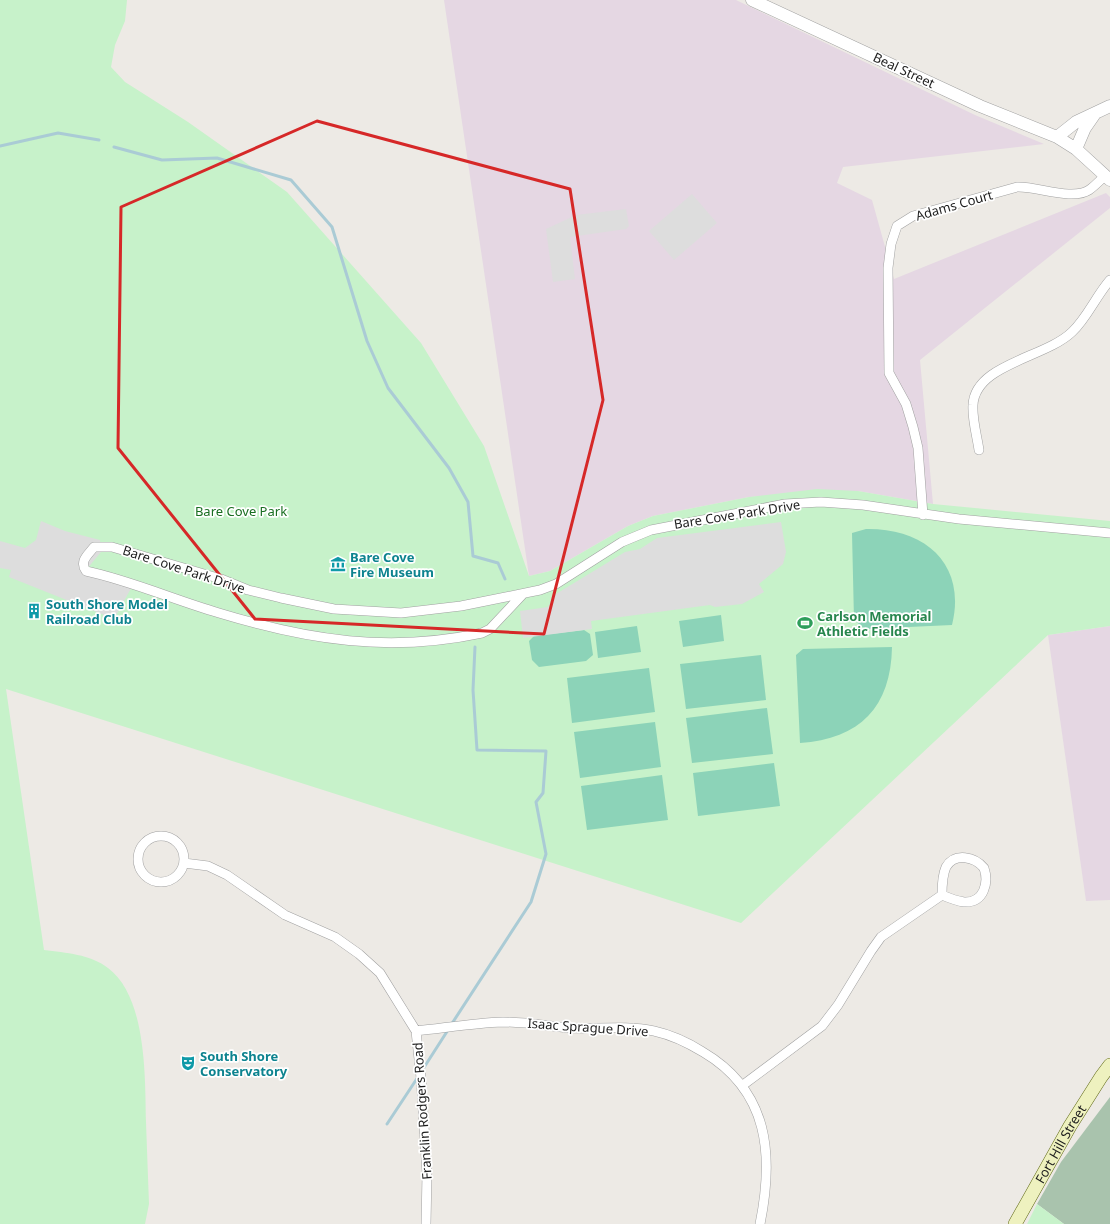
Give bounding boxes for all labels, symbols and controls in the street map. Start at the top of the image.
street label: Beal Street [870,48,938,92]
street label: Adams Court [913,185,995,225]
street label: Bare Cove Park Drive [673,495,801,533]
park label: Bare Cove Park [195,502,287,520]
street label: Bare Cove Park Drive [120,541,248,597]
place label: Bare Cove Fire Museum [350,548,434,581]
museum icon: Bare Cove Fire Museum [329,555,347,573]
place label: South Shore Model Railroad Club [46,595,168,628]
building icon: South Shore Model Railroad Club [25,602,43,620]
place label: Carlson Memorial Athletic Fields [817,607,931,640]
sports icon: Carlson Memorial Athletic Fields [796,614,814,632]
street label: Isaac Sprague Drive [527,1014,649,1040]
street label: Franklin Rodgers Road [408,1042,436,1180]
place label: South Shore Conservatory [200,1047,288,1080]
theatre icon: South Shore Conservatory [179,1054,197,1072]
street label: Fort Hill Street [1031,1101,1090,1186]

